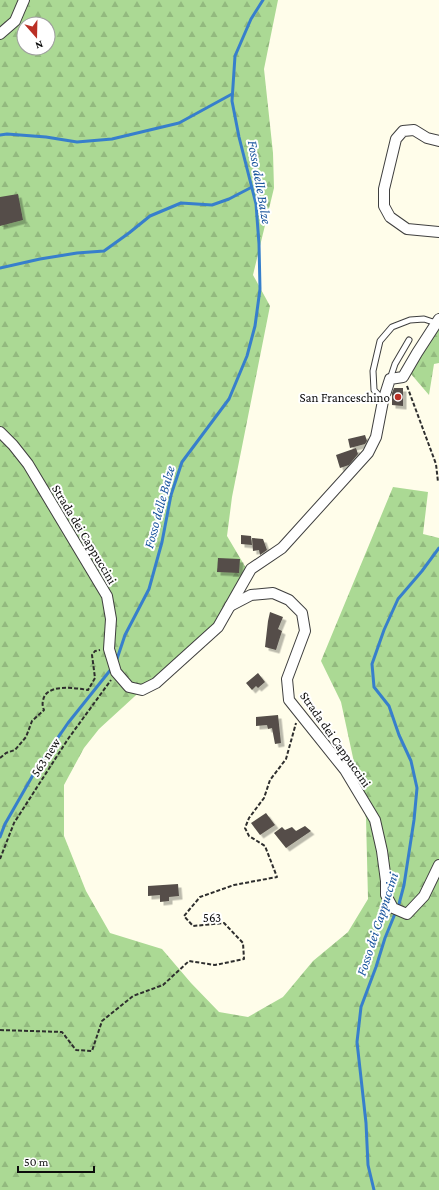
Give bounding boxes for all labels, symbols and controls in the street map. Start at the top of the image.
north arrow [16,16,56,56]
text: N [33,38,45,52]
water label: Fosso delle Balze [245,139,275,226]
place label: San Franceschino [299,390,390,405]
marker: San Franceschino [393,392,403,402]
water label: Fosso delle Balze [140,463,178,550]
street label: Strada dei Cappuccini [49,482,120,587]
street label: Strada dei Cappuccini [297,689,375,790]
street label: 563 new [27,735,64,779]
water label: Fosso dei Cappuccini [353,870,401,978]
street label: 563 [203,910,221,925]
scale bar [18,1148,94,1174]
text: 50 m [24,1155,49,1169]

